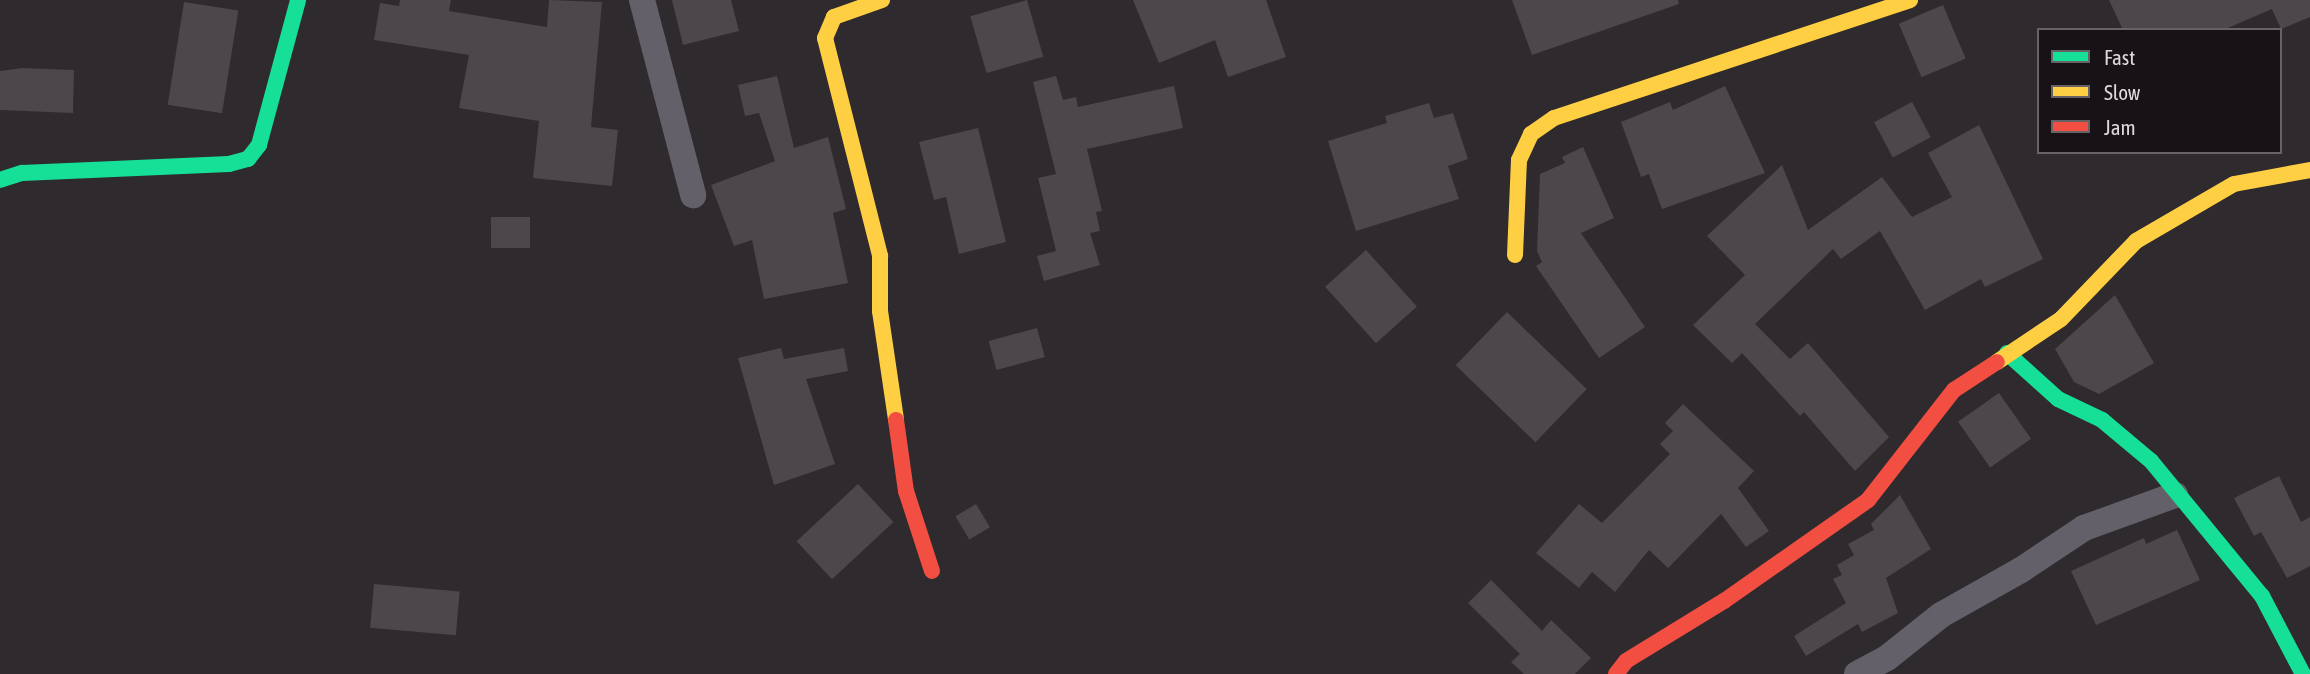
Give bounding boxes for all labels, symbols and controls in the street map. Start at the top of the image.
legend [2037,28,2282,154]
text: Fast [2104,45,2135,69]
text: Slow [2104,80,2140,104]
text: Jam [2104,115,2136,139]

